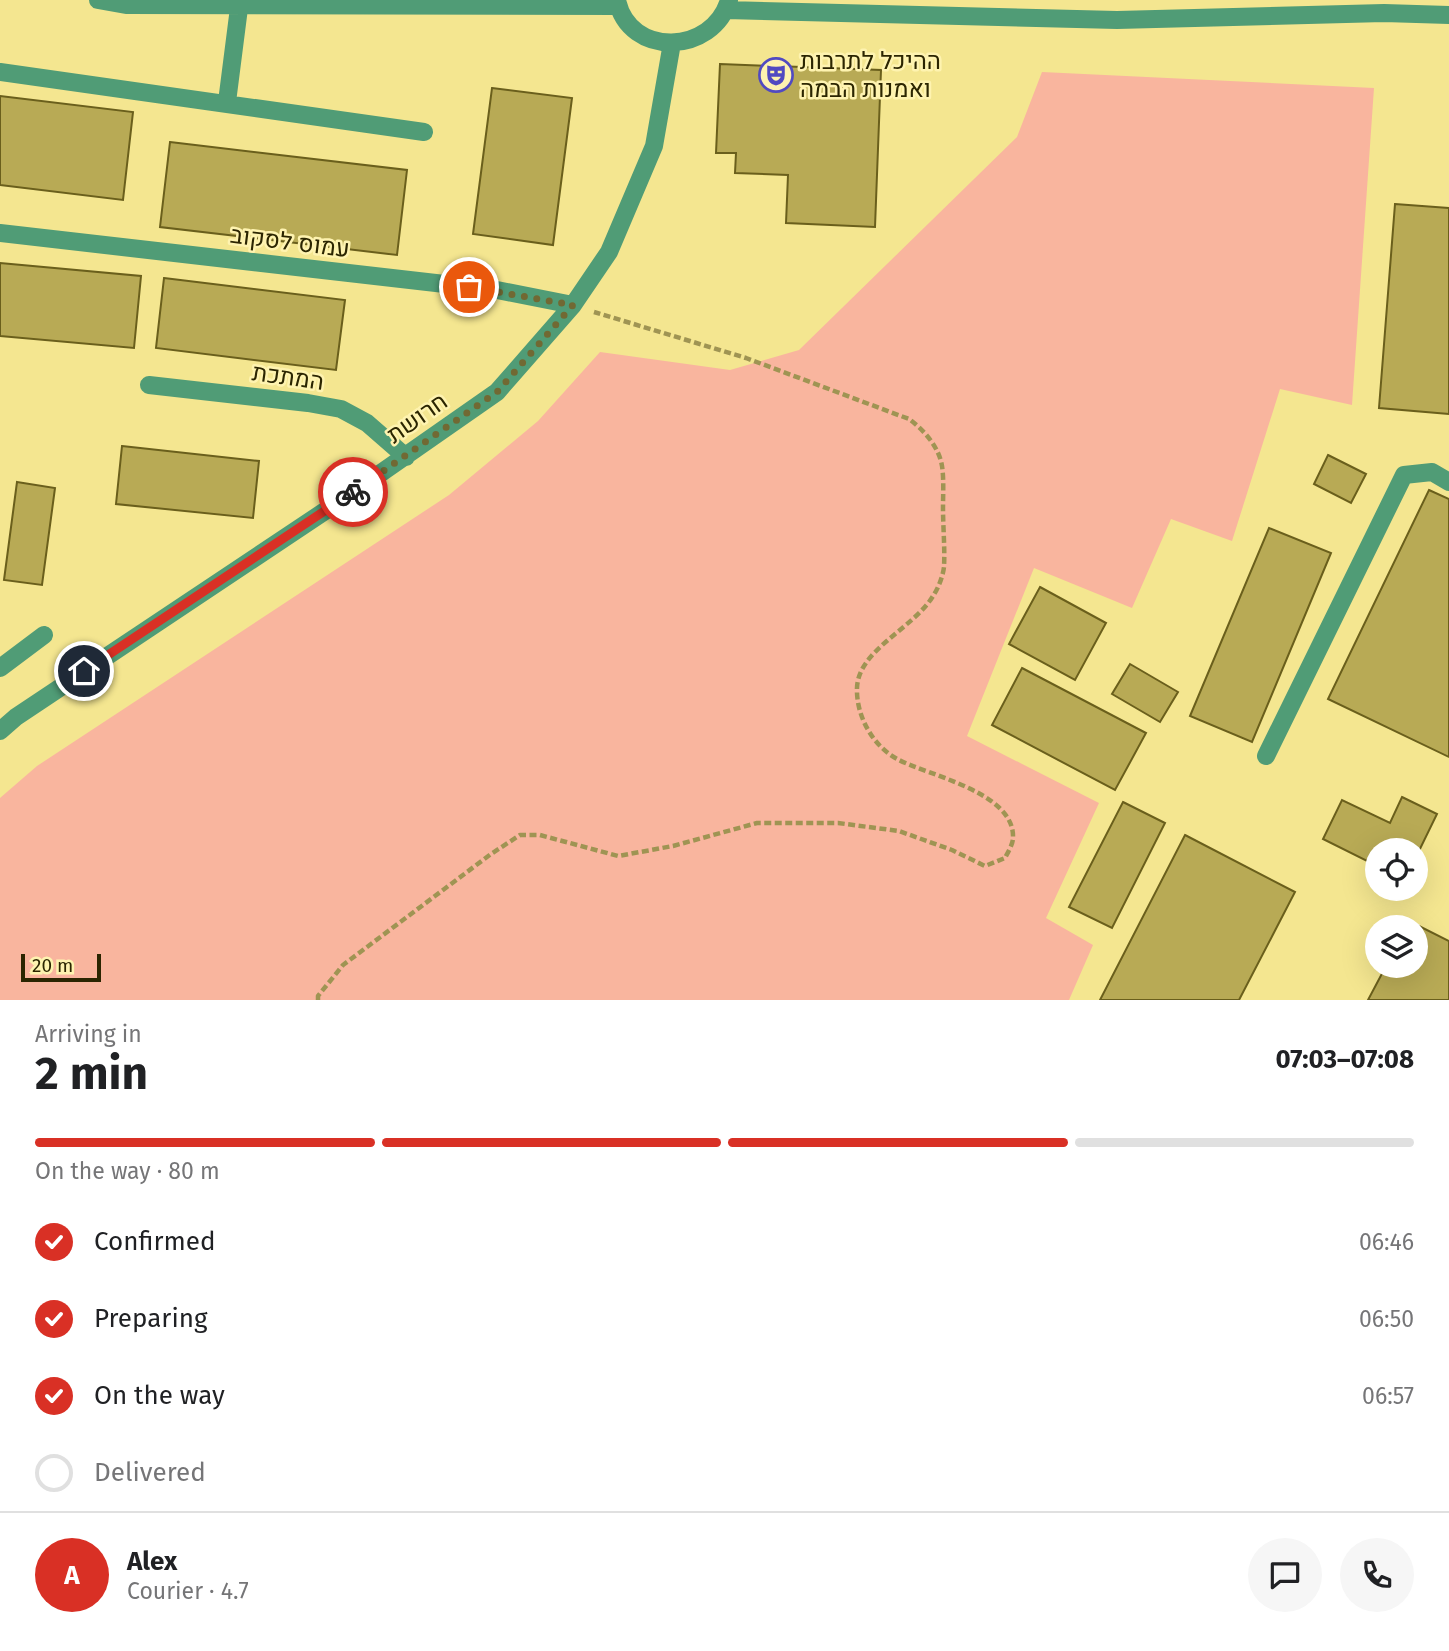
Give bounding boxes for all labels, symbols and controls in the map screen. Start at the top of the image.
place label: ההיכל לתרבות ואמנות הבמה [800,47,941,103]
theatre icon: ההיכל לתרבות ואמנות הבמה [757,56,795,94]
street label: עמוס לסקוב [229,221,351,263]
pin [439,257,499,317]
icon: bag [450,268,488,306]
street label: המתכת [250,358,326,396]
street label: חרושת [381,387,453,449]
courier [318,457,388,527]
icon: bike [334,473,372,511]
pin [54,641,114,701]
icon: home [65,652,103,690]
map controls [1365,838,1428,978]
button: locate [1365,838,1428,901]
button: layers [1365,915,1428,978]
scale bar [21,951,102,983]
text: 20 m [32,954,73,977]
text: Arriving in [35,1020,142,1048]
text: 07:03–07:08 [1275,1044,1414,1075]
text: 2 min [35,1046,148,1101]
text: On the way · 80 m [35,1157,220,1185]
icon: check [35,1223,73,1261]
text: Confirmed [94,1226,215,1257]
text: 06:46 [1359,1228,1414,1256]
icon: check [35,1300,73,1338]
text: Preparing [94,1303,207,1334]
text: 06:50 [1359,1305,1414,1333]
icon: check [35,1377,73,1415]
text: On the way [94,1380,225,1411]
text: 06:57 [1362,1382,1414,1410]
text: Delivered [94,1457,206,1488]
button: chat [1248,1538,1322,1612]
button: phone [1340,1538,1414,1612]
text: Alex [127,1546,177,1577]
text: A [64,1560,80,1591]
text: Courier · 4.7 [127,1577,249,1605]

